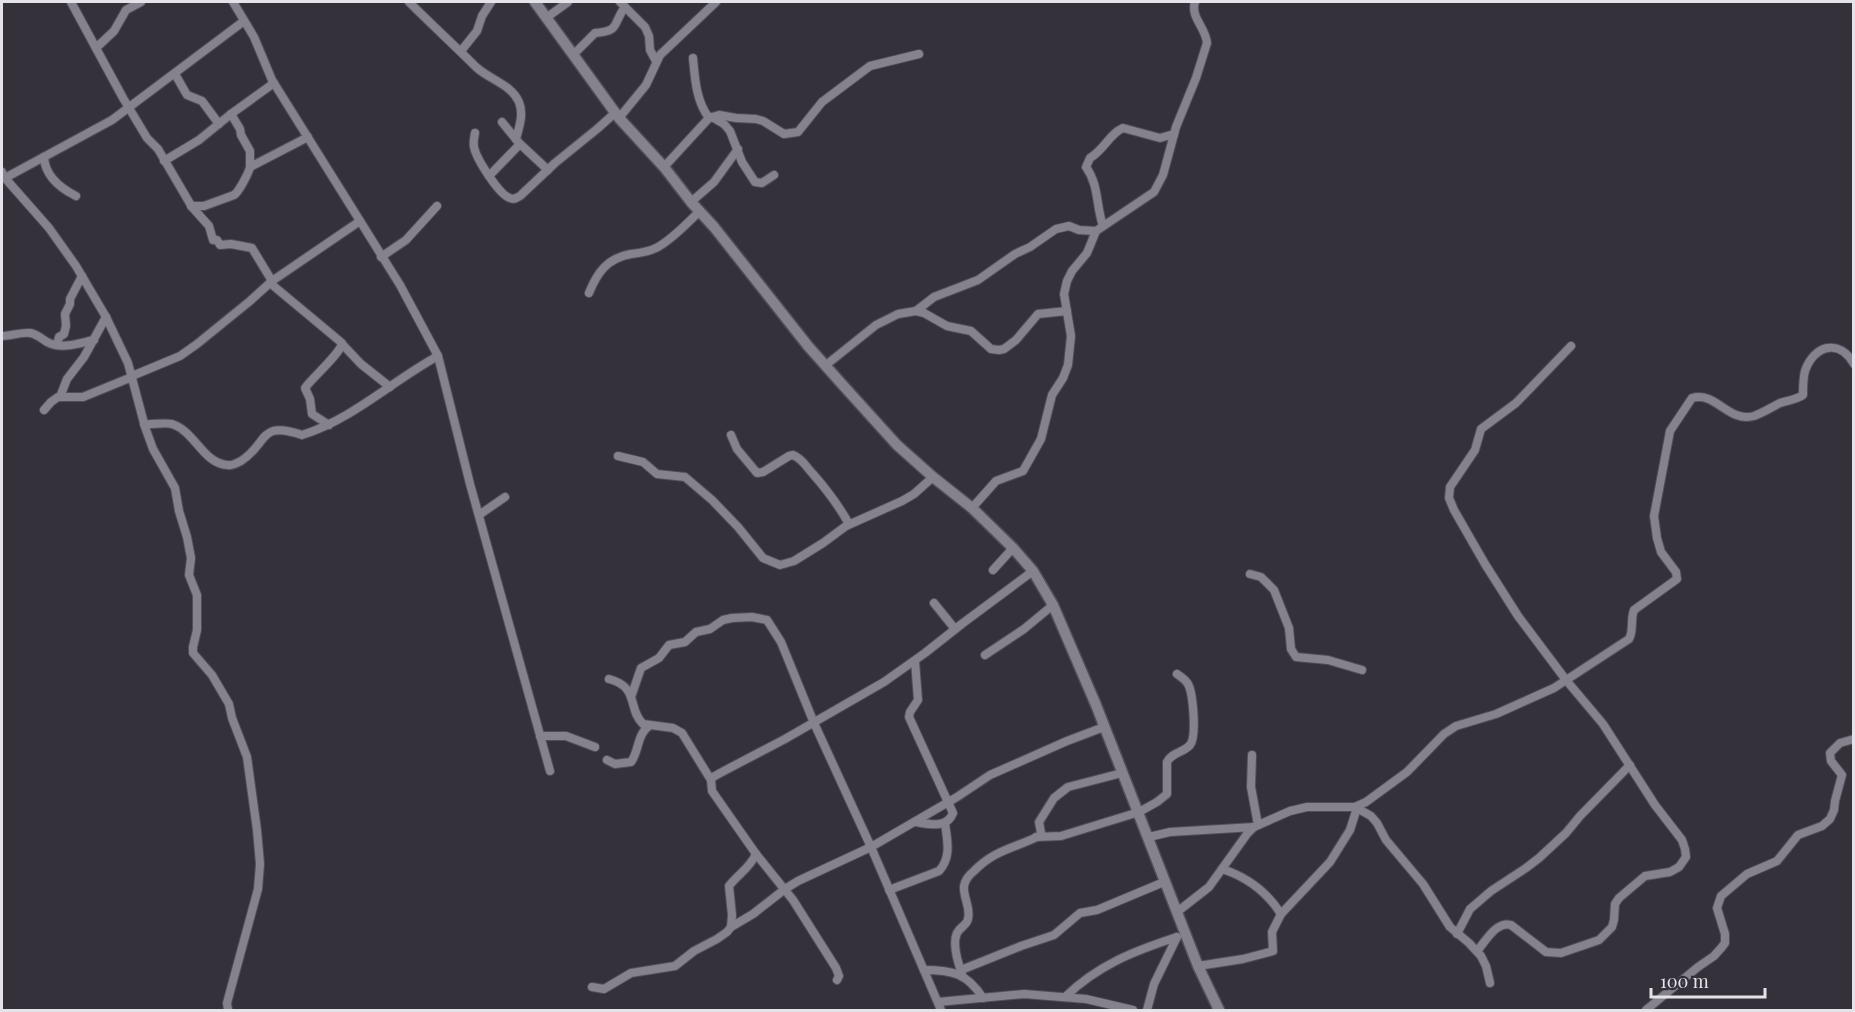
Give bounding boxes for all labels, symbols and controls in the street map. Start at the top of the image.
scale bar [1651,961,1765,999]
text: 100 m [1660,969,1709,993]

